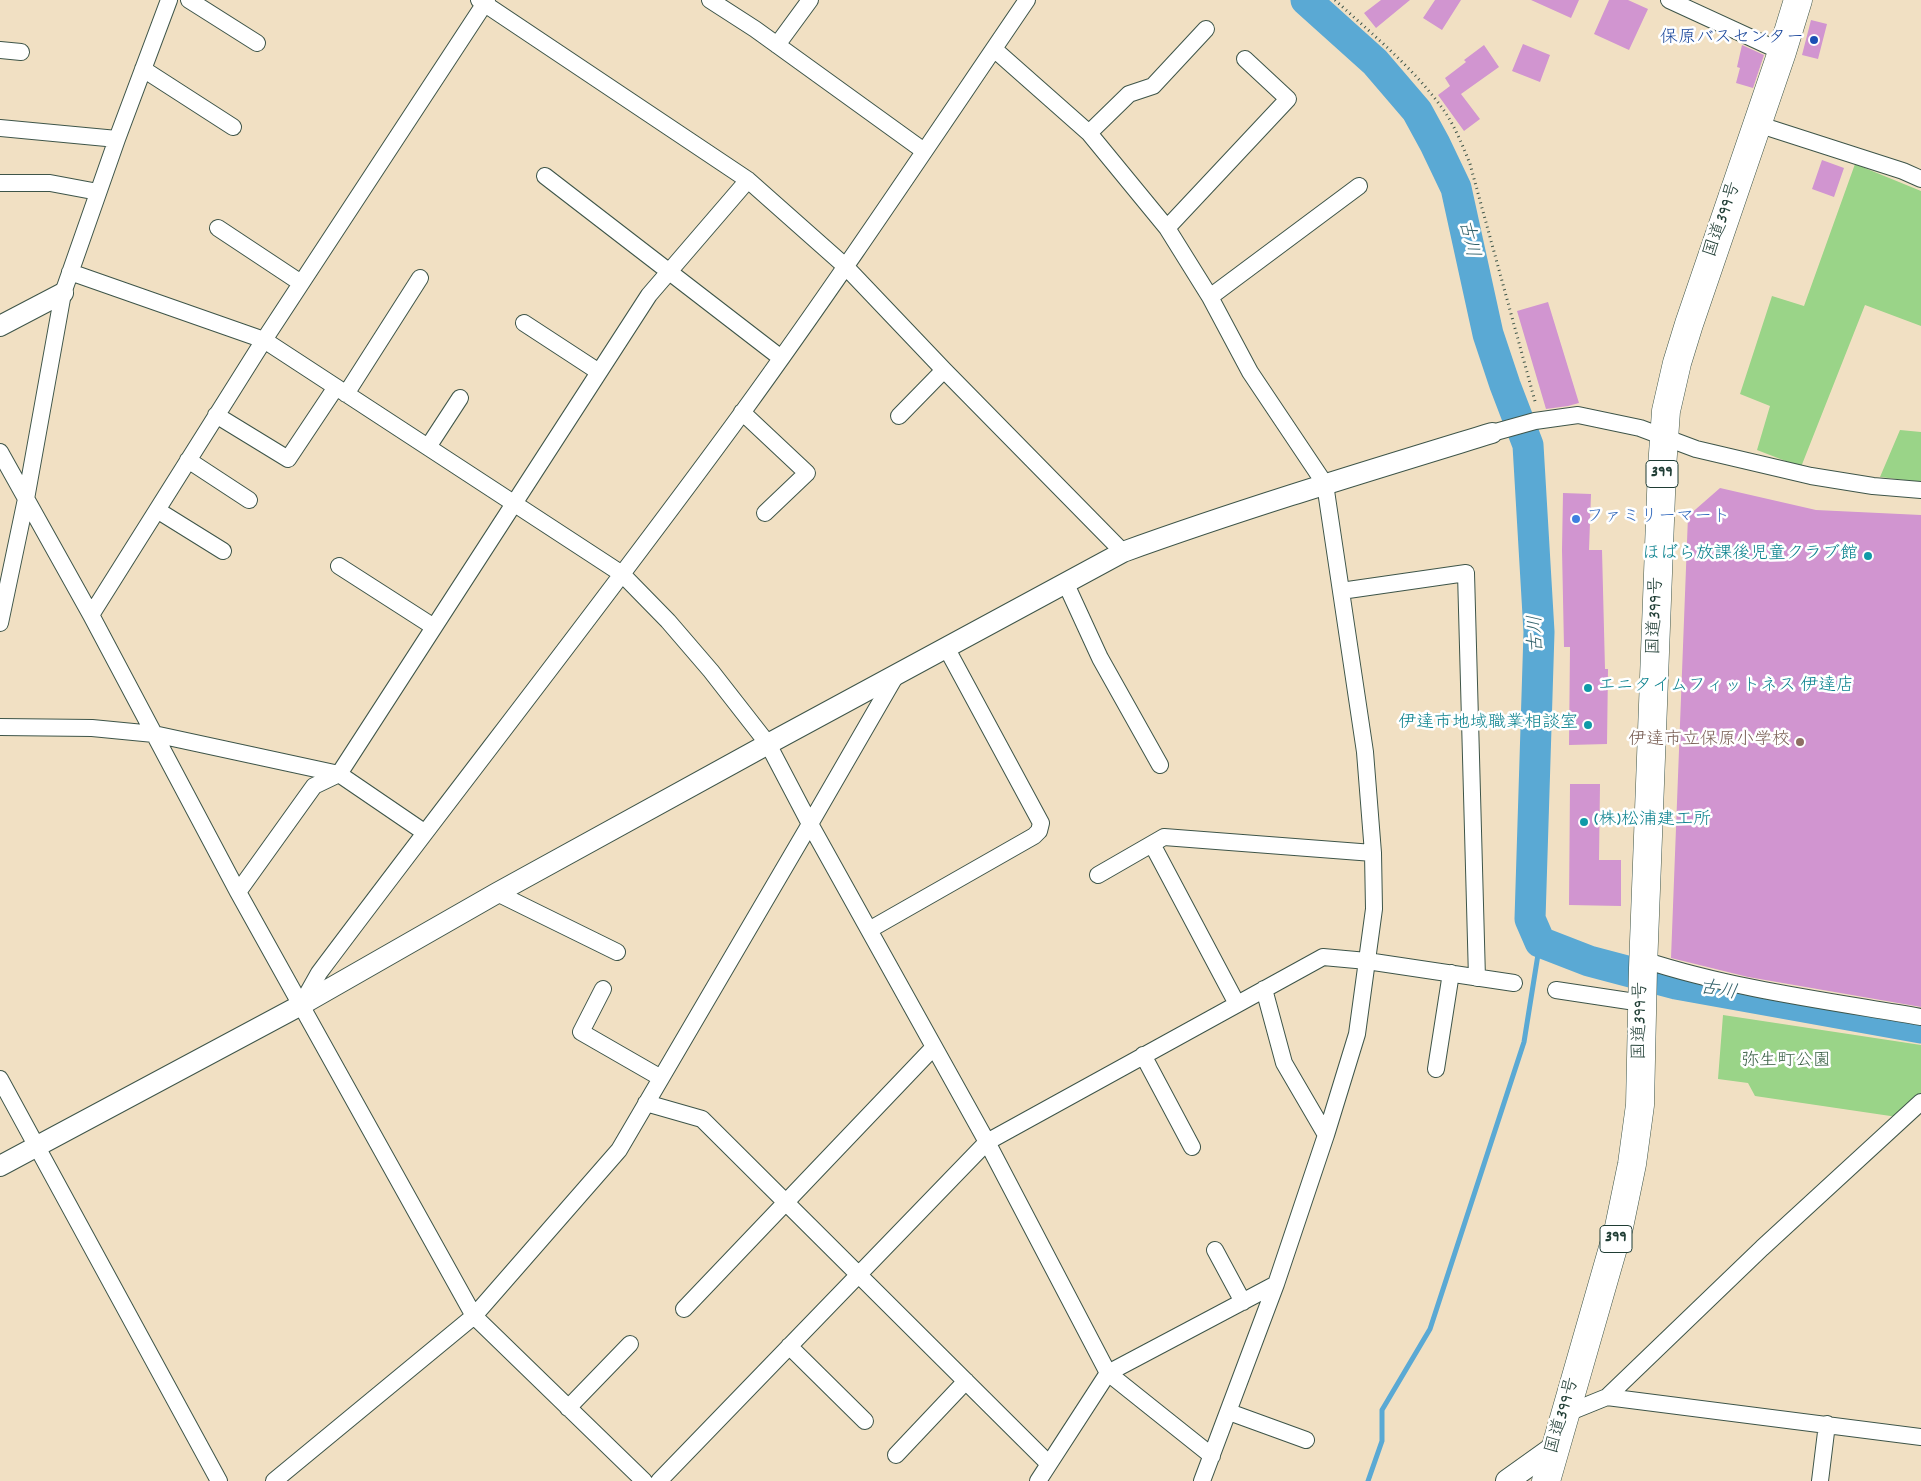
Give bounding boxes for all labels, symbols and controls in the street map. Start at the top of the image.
place label: 保原バスセンター [1660,29,1804,51]
marker: 保原バスセンター [1808,34,1820,46]
street label: 国道399号 [1701,179,1747,261]
water label: 古川 [1452,218,1482,260]
road number: 399 [1646,460,1678,488]
place label: ファミリーマート [1586,508,1730,530]
marker: ファミリーマート [1570,513,1582,525]
place label: ほばら放課後児童クラブ館 [1642,545,1858,567]
marker: ほばら放課後児童クラブ館 [1862,550,1874,562]
street label: 国道399号 [1645,576,1669,656]
water label: 古川 [1526,615,1550,653]
place label: エニタイムフィットネス 伊達店 [1598,677,1854,699]
marker: エニタイムフィットネス 伊達店 [1582,682,1594,694]
place label: 伊達市地域職業相談室 [1398,714,1578,736]
marker: 伊達市地域職業相談室 [1582,719,1594,731]
place label: 伊達市立保原小学校 [1628,731,1790,753]
marker: 伊達市立保原小学校 [1794,736,1806,748]
place label: (株)松浦建工所 [1594,811,1711,833]
marker: (株)松浦建工所 [1578,816,1590,828]
water label: 古川 [1697,977,1739,1007]
street label: 国道399号 [1631,982,1653,1060]
park label: 弥生町公園 [1741,1052,1831,1074]
road number: 399 [1600,1226,1632,1252]
street label: 国道399号 [1543,1375,1585,1457]

